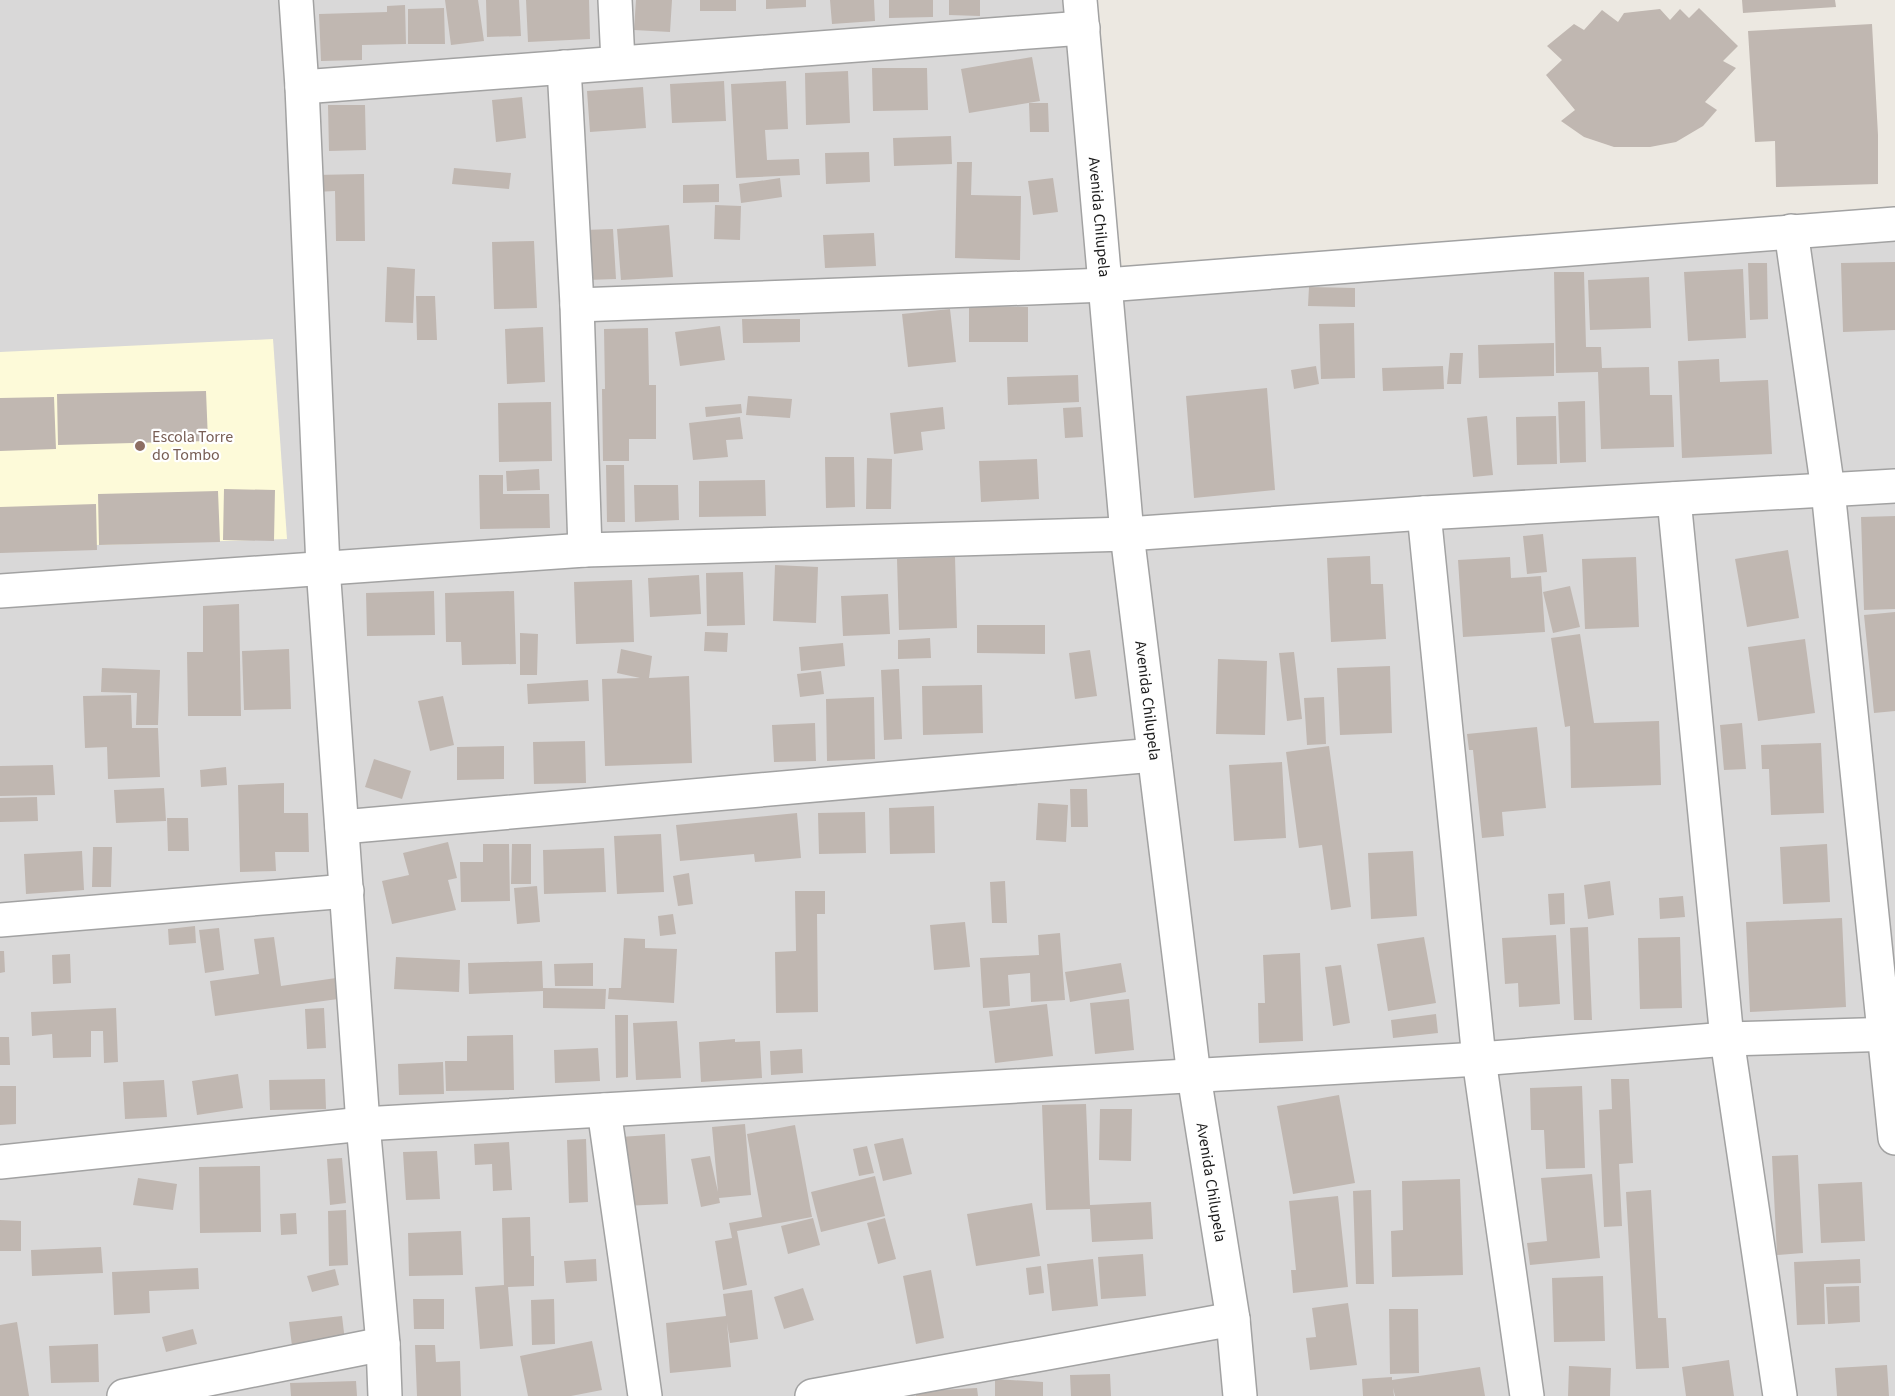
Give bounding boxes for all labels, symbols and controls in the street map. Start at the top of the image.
street label: Avenida Chilupela [1083,156,1115,278]
place label: Escola Torre do Tombo [152,426,233,466]
marker: Escola Torre do Tombo [133,439,147,453]
street label: Avenida Chilupela [1129,640,1166,762]
street label: Avenida Chilupela [1191,1121,1231,1244]

